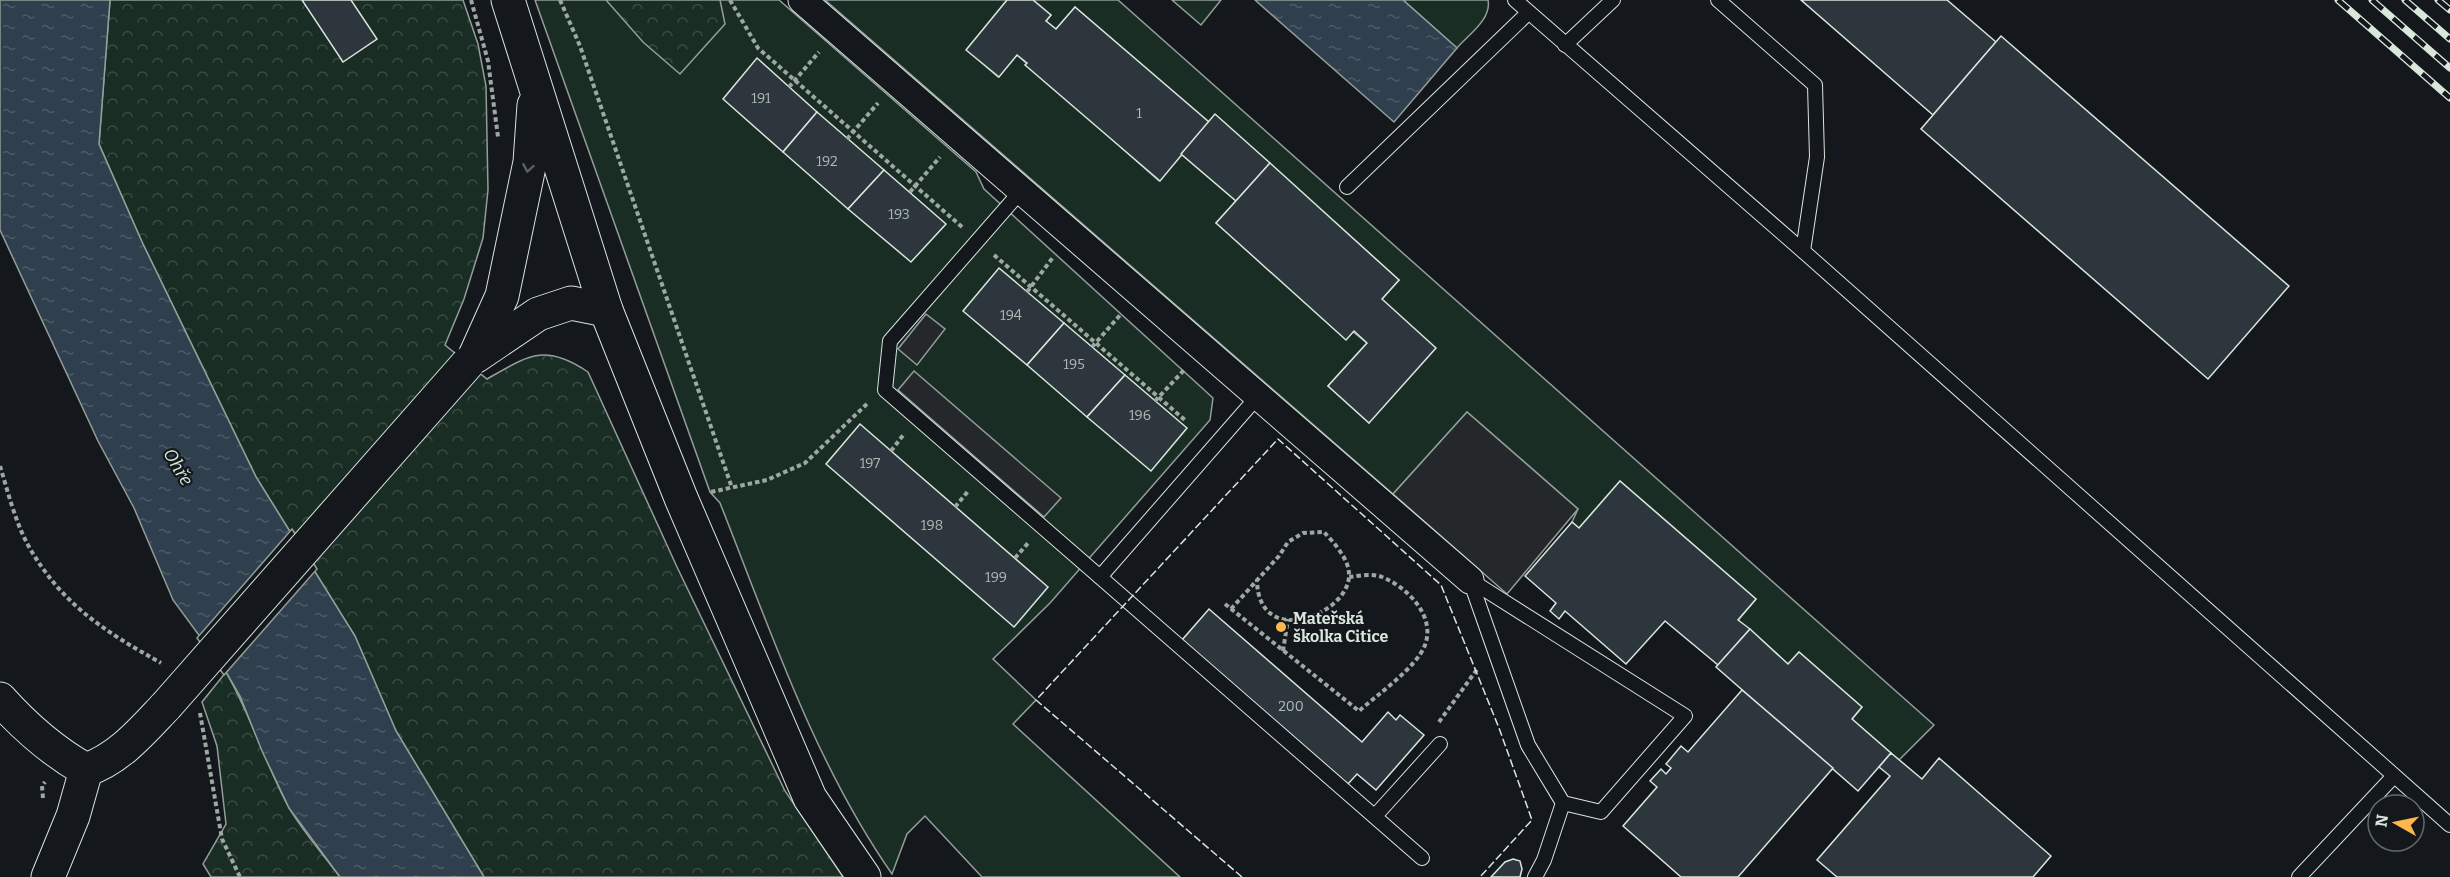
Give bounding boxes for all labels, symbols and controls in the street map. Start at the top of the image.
house number: 191 [751,90,771,107]
house number: 1 [1136,105,1142,122]
house number: 192 [816,153,838,170]
one-way arrow [522,162,535,172]
house number: 193 [888,206,910,223]
house number: 194 [1000,307,1022,324]
house number: 195 [1063,356,1085,373]
house number: 196 [1129,407,1151,424]
water label: Ohře [158,444,198,490]
house number: 197 [860,455,880,472]
house number: 198 [921,517,943,534]
house number: 199 [985,569,1007,586]
place label: Mateřská školka Citice [1293,609,1389,646]
marker: Mateřská školka Citice [1274,620,1288,634]
house number: 200 [1278,698,1304,715]
north arrow [2366,793,2426,853]
text: N [2371,813,2392,828]

